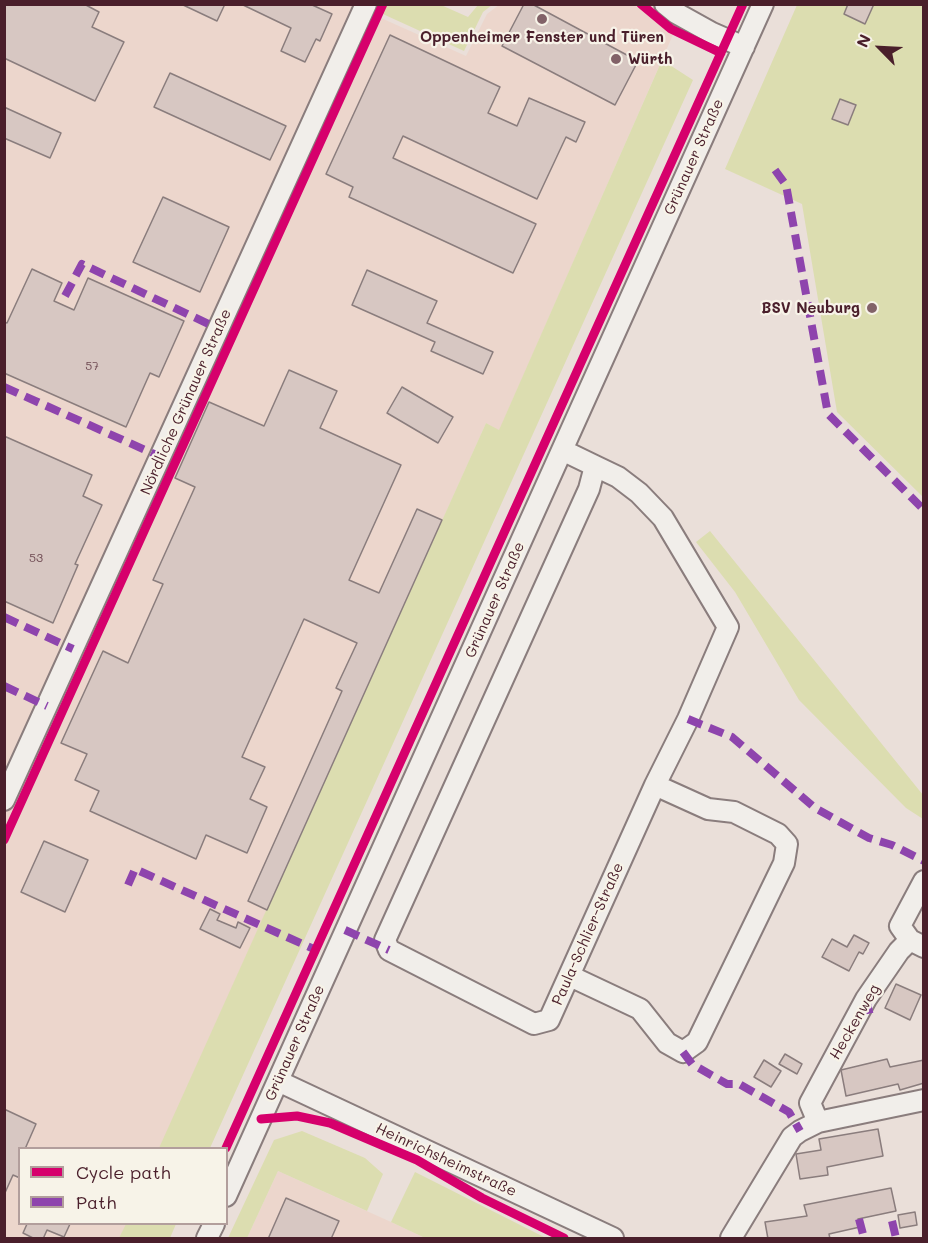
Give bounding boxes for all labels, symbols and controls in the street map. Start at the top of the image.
marker: Oppenheimer Fenster und Türen [535,12,549,26]
north arrow [850,18,910,78]
place label: Oppenheimer Fenster und Türen [420,28,664,46]
text: N [851,31,875,50]
place label: Würth [628,50,673,68]
marker: Würth [609,52,623,66]
street label: Grünauer Straße [660,96,728,218]
place label: BSV Neuburg [761,299,860,317]
marker: BSV Neuburg [865,301,879,315]
street label: Nördliche Grünauer Straße [137,306,235,498]
house number: 57 [85,359,99,373]
street label: Grünauer Straße [461,539,529,661]
house number: 53 [29,551,43,565]
street label: Paula-Schlier-Straße [548,860,628,1008]
street label: Heckenweg [826,981,884,1063]
street label: Grünauer Straße [261,982,329,1104]
street label: Heinrichsheimstraße [373,1119,519,1201]
legend [18,1147,228,1225]
text: Cycle path [76,1160,171,1184]
text: Path [76,1190,116,1214]

